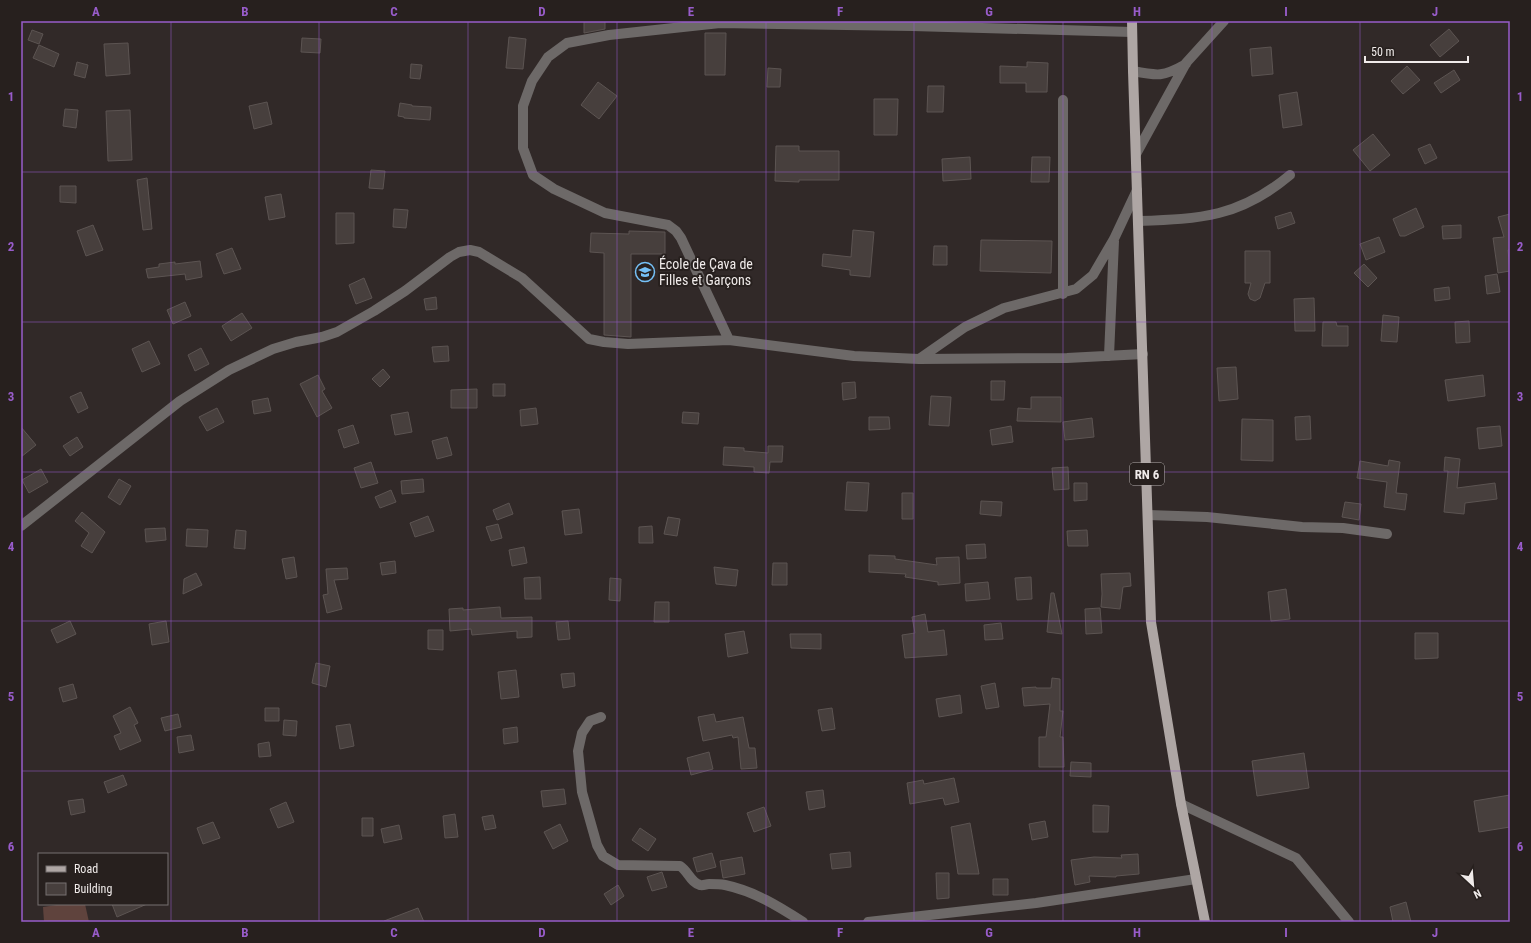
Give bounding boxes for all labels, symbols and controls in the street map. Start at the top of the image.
text: A [92,4,100,19]
text: B [241,4,249,19]
text: C [390,4,398,19]
text: D [538,4,546,19]
text: E [688,4,695,19]
text: F [837,4,843,19]
text: G [985,4,993,19]
text: H [1133,4,1141,19]
text: I [1284,4,1288,19]
text: J [1432,4,1438,19]
scale bar [1365,38,1468,64]
text: 50 m [1371,45,1395,59]
text: 1 [8,89,14,104]
text: 1 [1517,89,1523,104]
text: 2 [8,239,15,254]
text: 2 [1517,239,1524,254]
place label: École de Çava de Filles et Garçons [659,255,753,288]
school or university icon: École de Çava de Filles et Garçons [634,261,656,283]
text: 3 [8,389,14,404]
text: 3 [1517,389,1523,404]
road number: RN 6 [1130,463,1164,485]
text: 4 [8,539,15,554]
text: 4 [1517,539,1524,554]
text: 5 [8,689,15,704]
text: 5 [1517,689,1524,704]
text: 6 [8,839,15,854]
text: 6 [1517,839,1524,854]
legend [38,853,168,905]
text: Road [74,862,98,876]
north arrow [1453,865,1493,905]
text: Building [74,882,112,896]
text: N [1471,886,1483,901]
text: A [92,925,100,940]
text: B [241,925,249,940]
text: C [390,925,398,940]
text: D [538,925,546,940]
text: E [688,925,695,940]
text: F [837,925,843,940]
text: G [985,925,993,940]
text: H [1133,925,1141,940]
text: I [1284,925,1288,940]
text: J [1432,925,1438,940]

